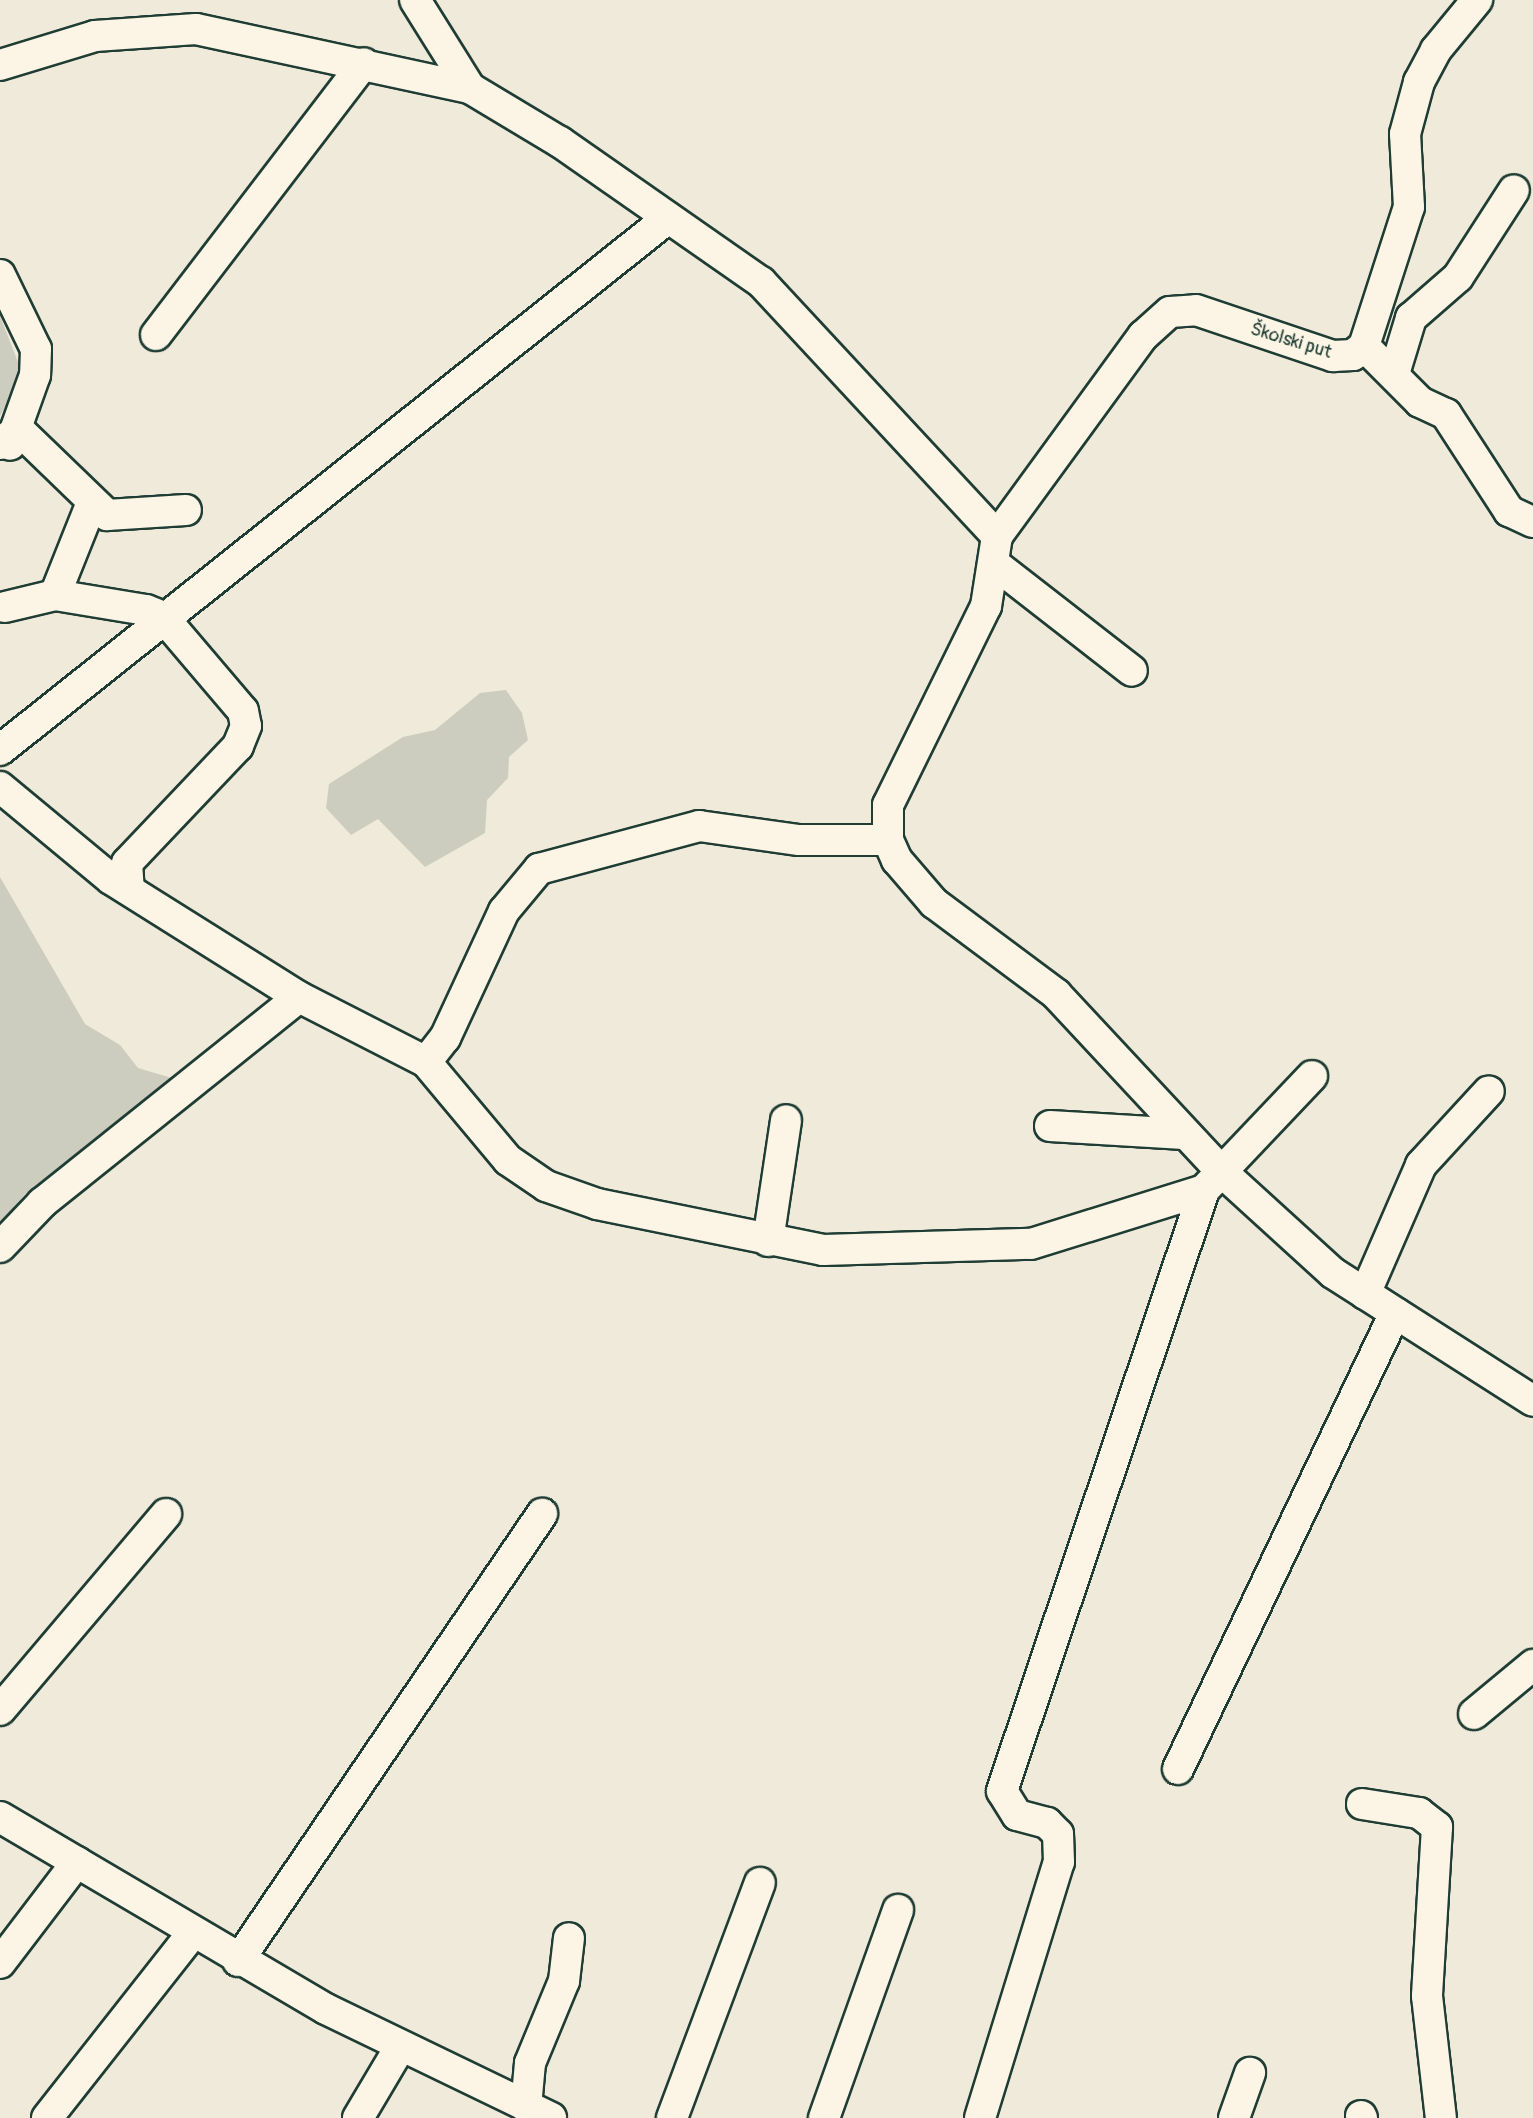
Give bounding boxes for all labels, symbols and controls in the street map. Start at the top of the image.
street label: Školski put [1248,318,1334,364]

